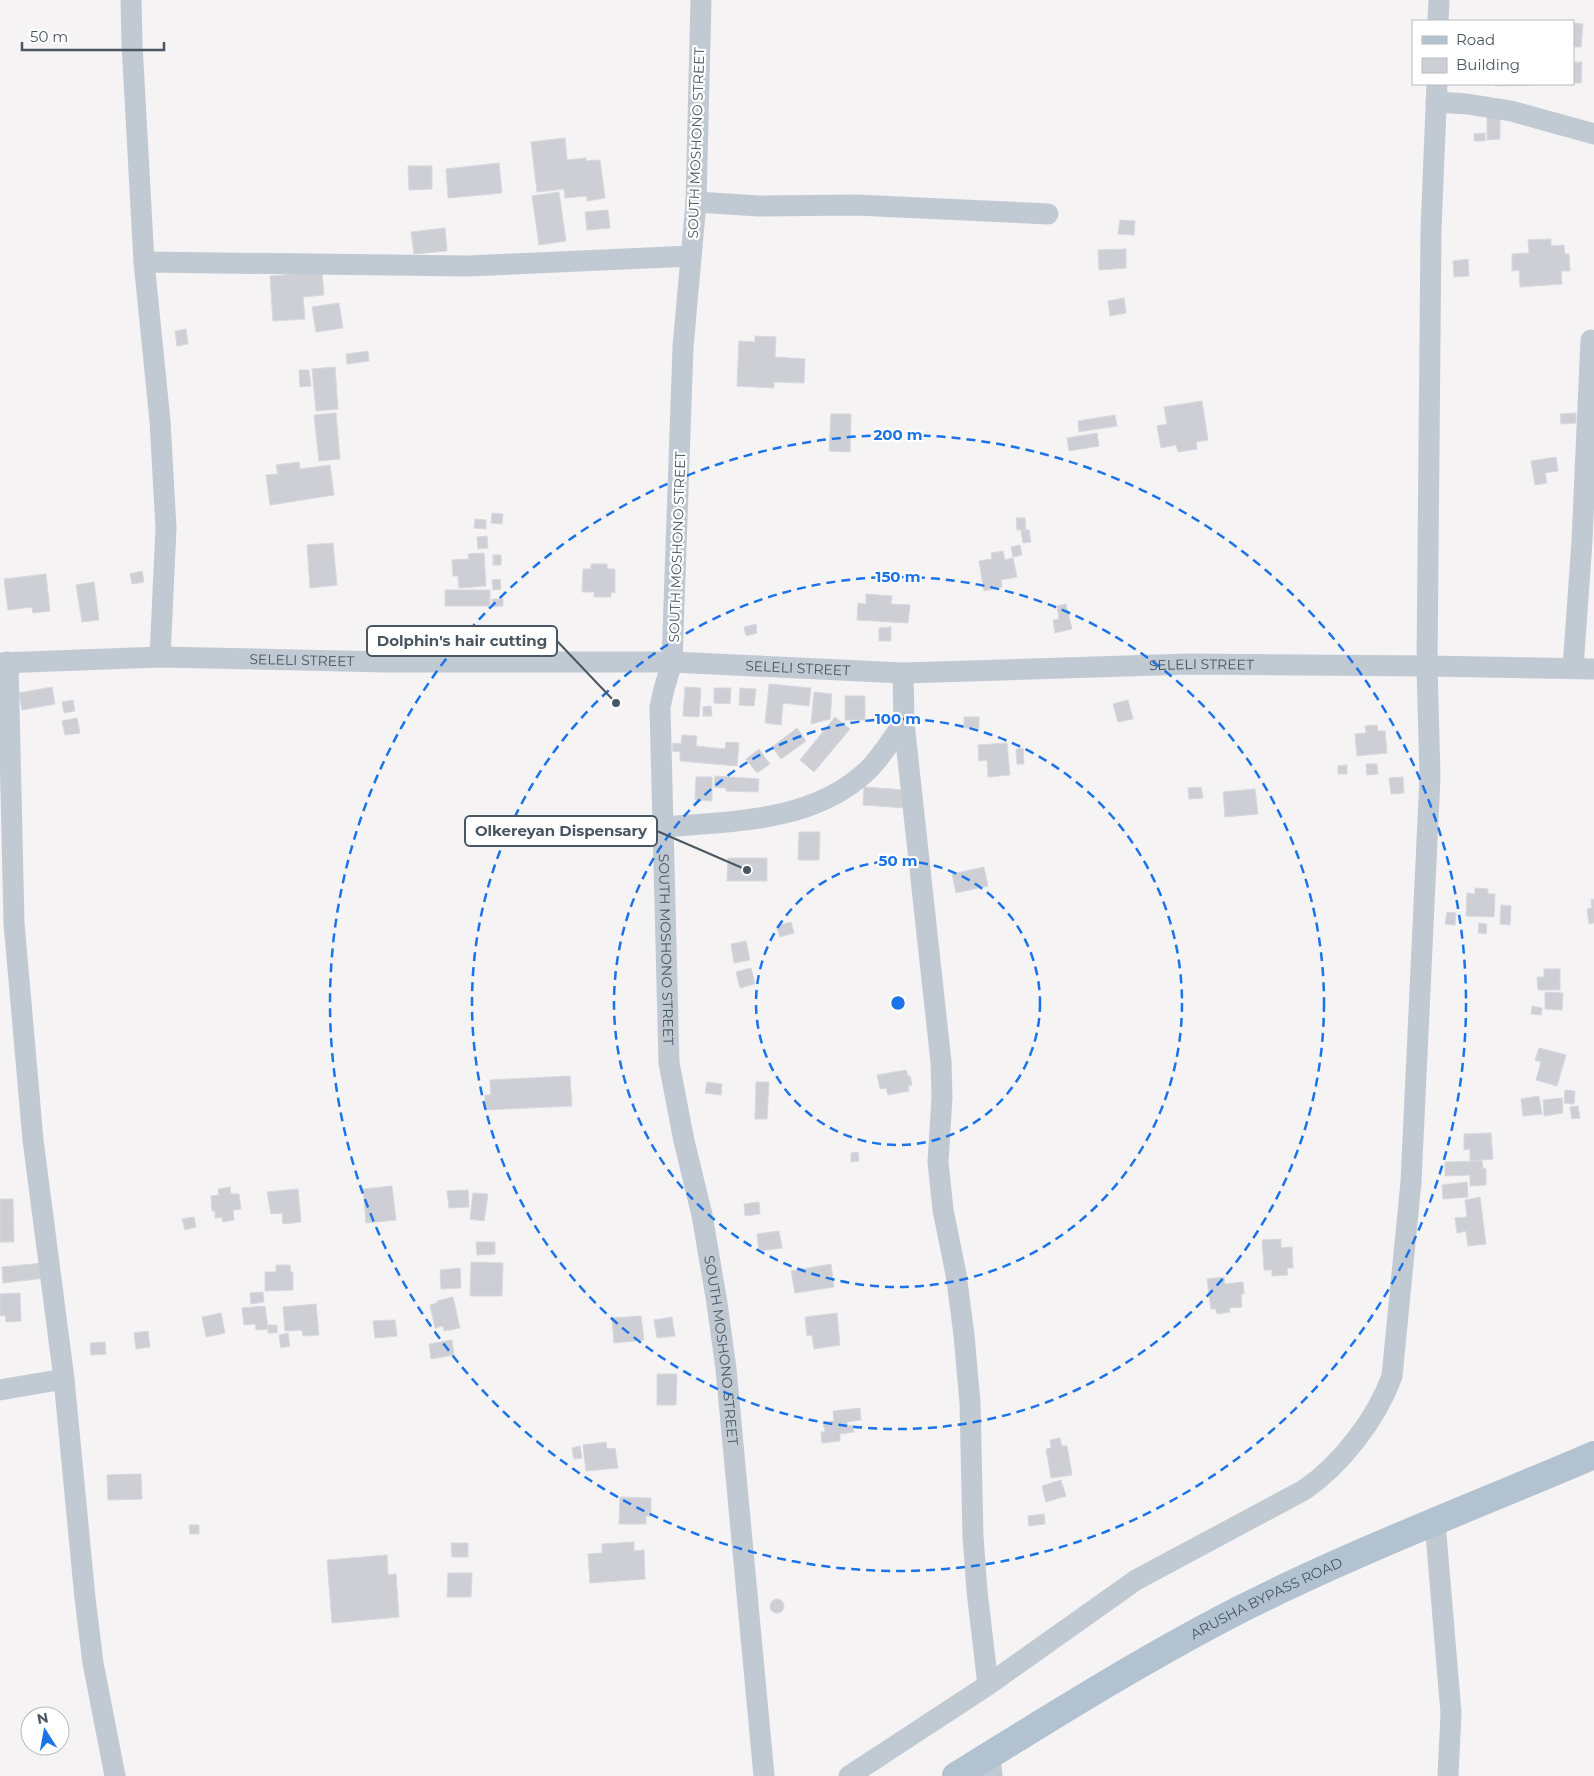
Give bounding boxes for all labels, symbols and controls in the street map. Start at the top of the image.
scale bar [22,20,165,52]
legend [1412,20,1574,85]
text: 50 m [30,27,68,46]
text: Road [1456,30,1495,49]
street label: SOUTH MOSHONO STREET [684,47,708,239]
text: Building [1456,55,1520,74]
text: 200 m [873,425,923,444]
street label: SOUTH MOSHONO STREET [665,451,689,643]
text: 150 m [876,567,920,586]
callout: Dolphin's hair cutting [367,626,557,656]
text: Dolphin's hair cutting [377,631,547,650]
street label: SELELI STREET [249,650,355,670]
street label: SELELI STREET [1149,655,1254,674]
street label: SELELI STREET [745,656,851,679]
text: 100 m [875,709,921,728]
callout: Olkereyan Dispensary [465,816,657,846]
text: Olkereyan Dispensary [475,821,648,840]
text: 50 m [878,851,918,870]
street label: SOUTH MOSHONO STREET [655,854,678,1045]
centre of rings [889,994,907,1012]
street label: SOUTH MOSHONO STREET [700,1254,742,1446]
street label: ARUSHA BYPASS ROAD [1187,1553,1345,1643]
north arrow [20,1706,70,1756]
text: N [35,1708,50,1728]

